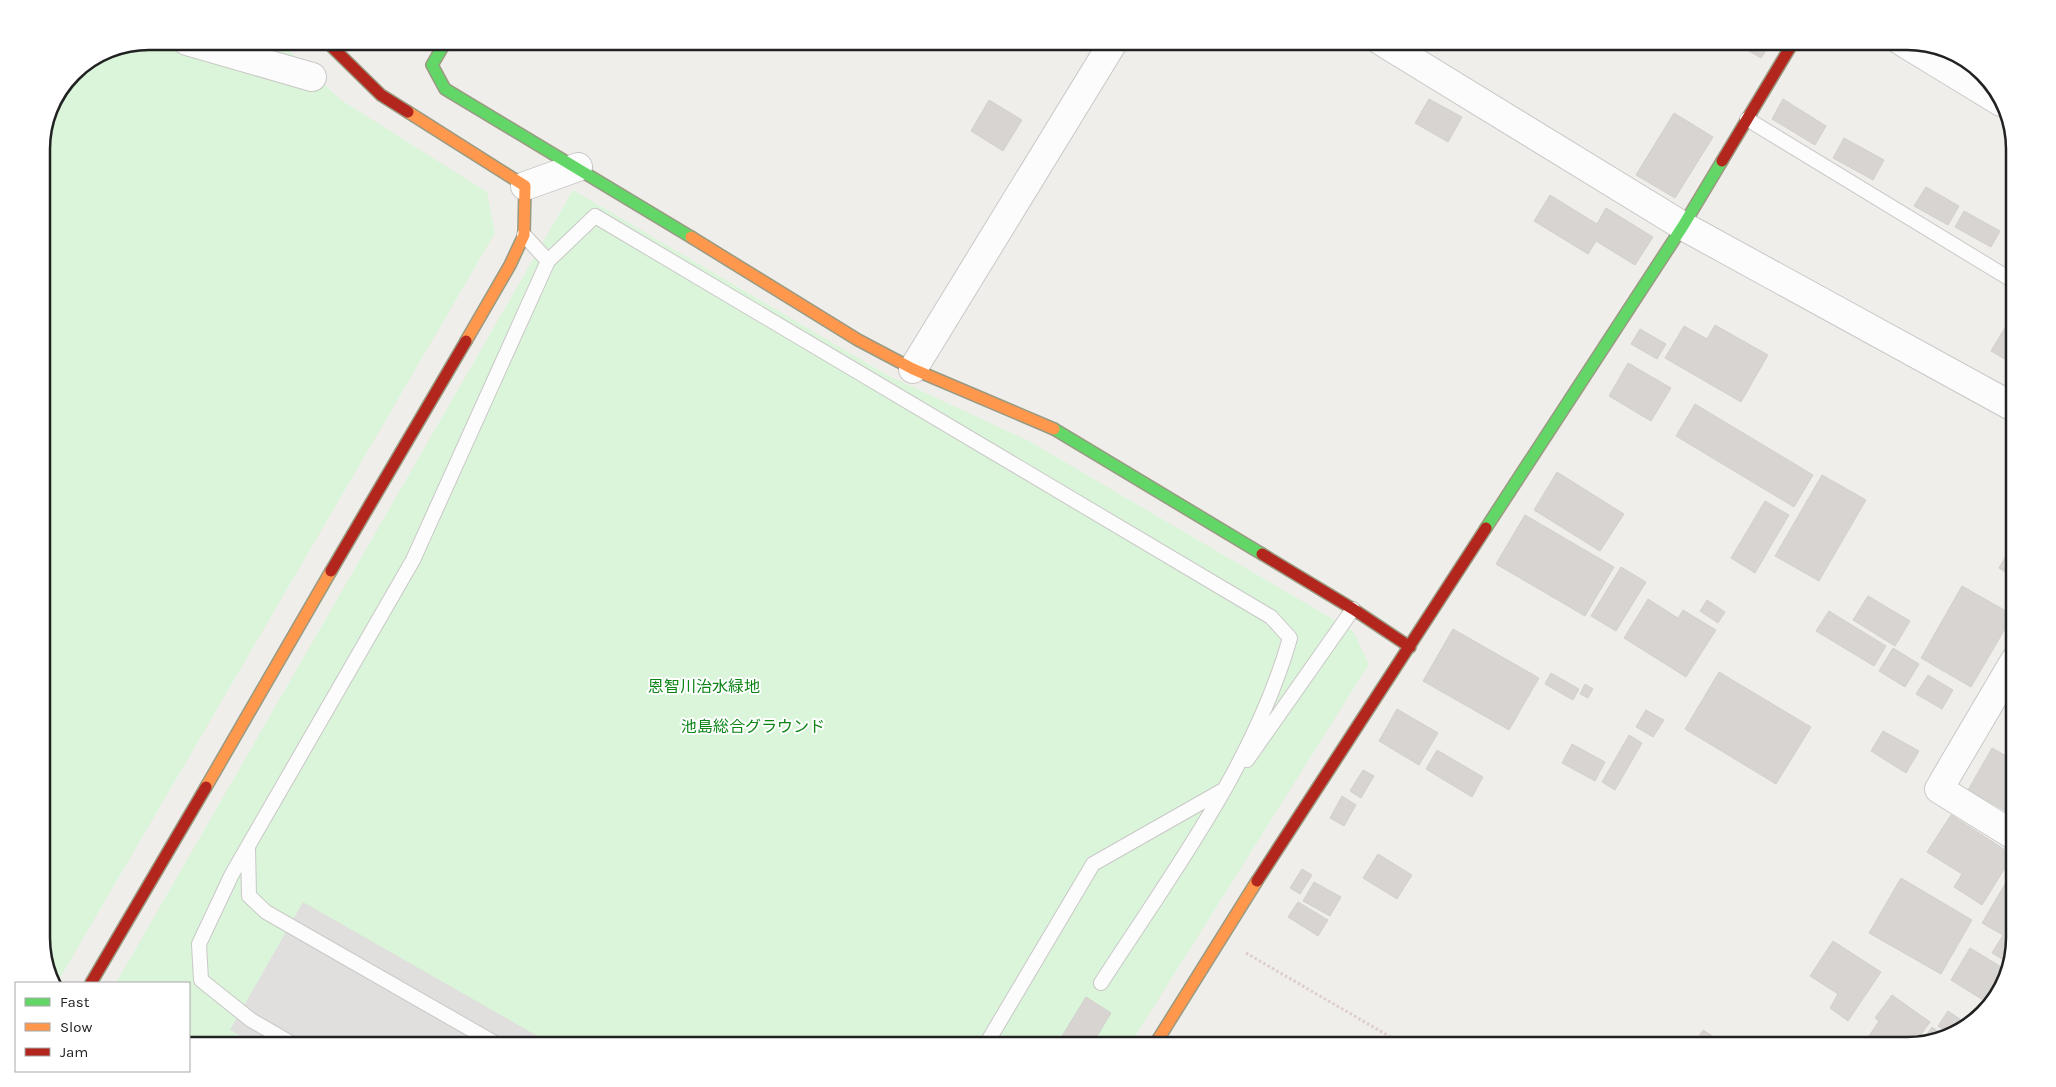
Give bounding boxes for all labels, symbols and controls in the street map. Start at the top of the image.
park label: 恩智川治水緑地 [648,677,760,696]
park label: 池島総合グラウンド [681,717,825,736]
legend [15,982,190,1072]
text: Fast [60,993,90,1011]
text: Slow [60,1018,92,1036]
text: Jam [60,1043,88,1061]

